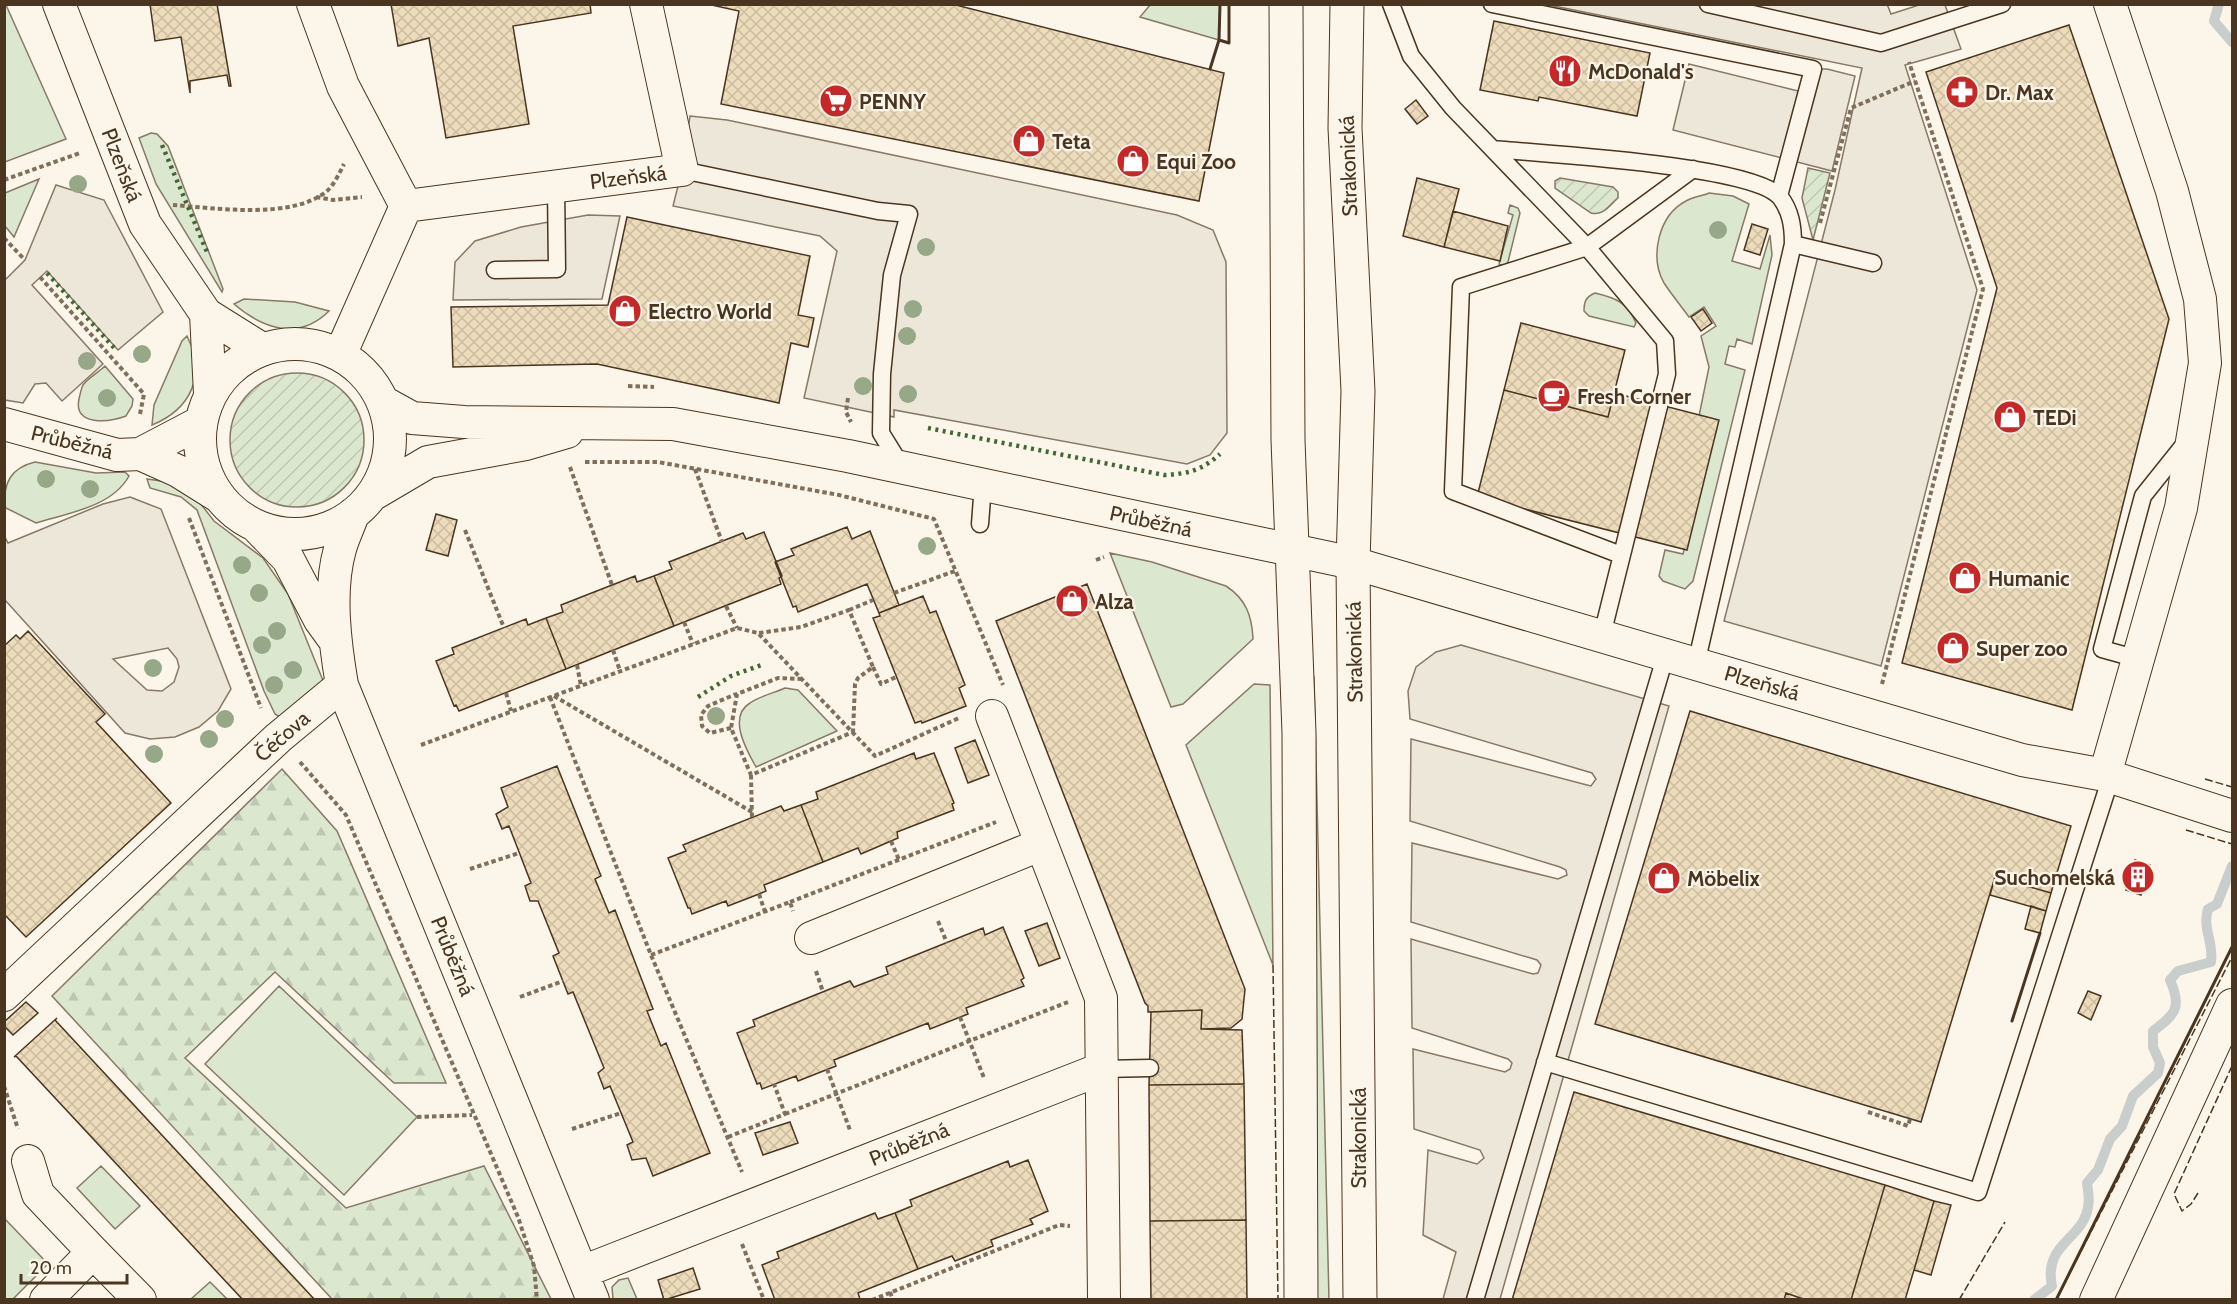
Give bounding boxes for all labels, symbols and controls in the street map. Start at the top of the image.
restaurant icon: McDonald's [1547,53,1583,89]
place label: McDonald's [1588,59,1694,84]
pharmacy icon: Dr. Max [1944,74,1980,110]
place label: Dr. Max [1985,80,2054,105]
supermarket icon: PENNY [818,83,854,119]
place label: PENNY [859,89,926,114]
street label: Strakonická [1334,115,1362,217]
shop icon: Teta [1011,123,1047,159]
street label: Plzeňská [97,125,147,205]
place label: Teta [1052,129,1091,154]
shop icon: Equi Zoo [1115,143,1151,179]
place label: Equi Zoo [1156,149,1236,174]
street label: Plzeňská [588,160,668,194]
shop icon: Electro World [607,293,643,329]
place label: Electro World [648,299,772,324]
cafe icon: Fresh Corner [1536,378,1572,414]
place label: Fresh Corner [1577,384,1691,409]
shop icon: TEDi [1992,399,2028,435]
place label: TEDi [2033,405,2077,430]
street label: Průběžná [28,420,116,464]
street label: Průběžná [1108,500,1194,542]
shop icon: Humanic [1947,560,1983,596]
place label: Humanic [1988,566,2070,591]
shop icon: Alza [1054,583,1090,619]
place label: Alza [1095,589,1134,614]
street label: Strakonická [1341,601,1367,703]
shop icon: Super zoo [1935,630,1971,666]
place label: Super zoo [1976,636,2068,661]
street label: Plzeňská [1722,660,1802,706]
street label: Čéčova [249,705,315,767]
building icon: Suchomelská [2120,859,2156,895]
shop icon: Möbelix [1646,860,1682,896]
place label: Suchomelská [1994,865,2116,890]
place label: Möbelix [1687,866,1761,891]
street label: Průběžná [426,913,480,999]
street label: Strakonická [1346,1087,1371,1189]
street label: Průběžná [866,1117,952,1171]
scale bar [21,1247,128,1285]
text: 20 m [30,1257,72,1279]

